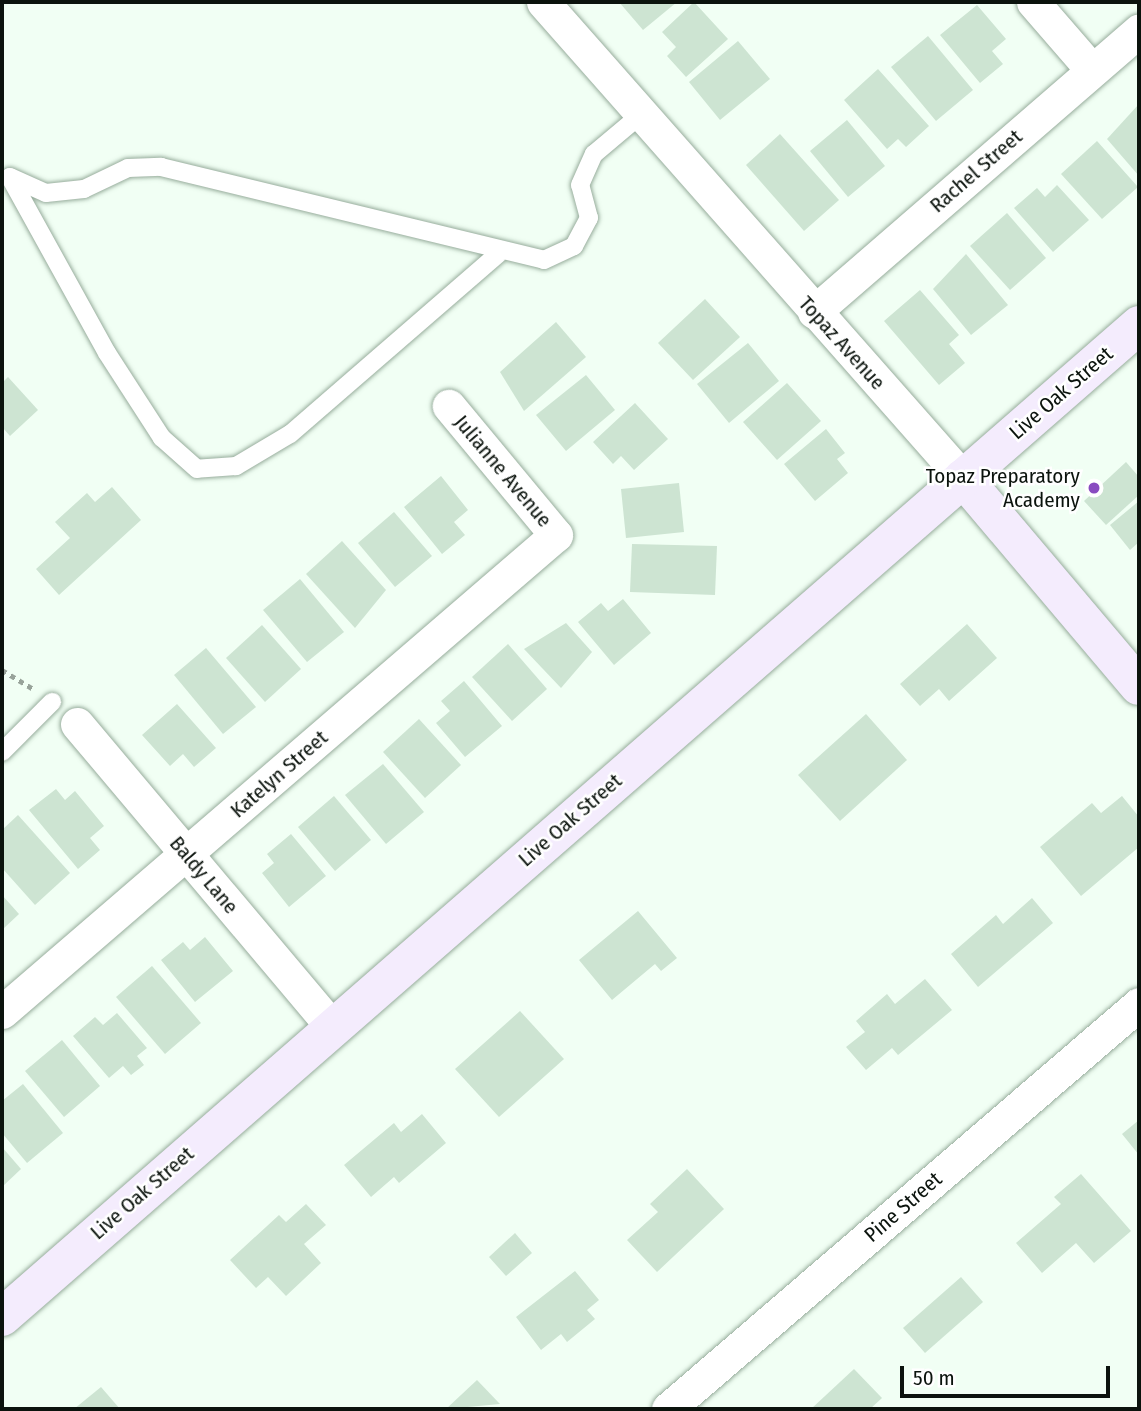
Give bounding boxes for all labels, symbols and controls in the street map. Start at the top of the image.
street label: Rachel Street [925,124,1027,218]
street label: Topaz Avenue [793,291,891,395]
street label: Live Oak Street [1004,341,1118,445]
street label: Julianne Avenue [449,410,557,532]
place label: Topaz Preparatory Academy [926,463,1080,513]
marker: Topaz Preparatory Academy [1086,480,1102,496]
street label: Katelyn Street [225,725,333,823]
street label: Live Oak Street [513,768,627,872]
street label: Baldy Lane [164,831,244,919]
street label: Live Oak Street [85,1141,199,1245]
street label: Pine Street [859,1167,947,1247]
scale bar [903,1352,1113,1396]
text: 50 m [913,1365,955,1391]

